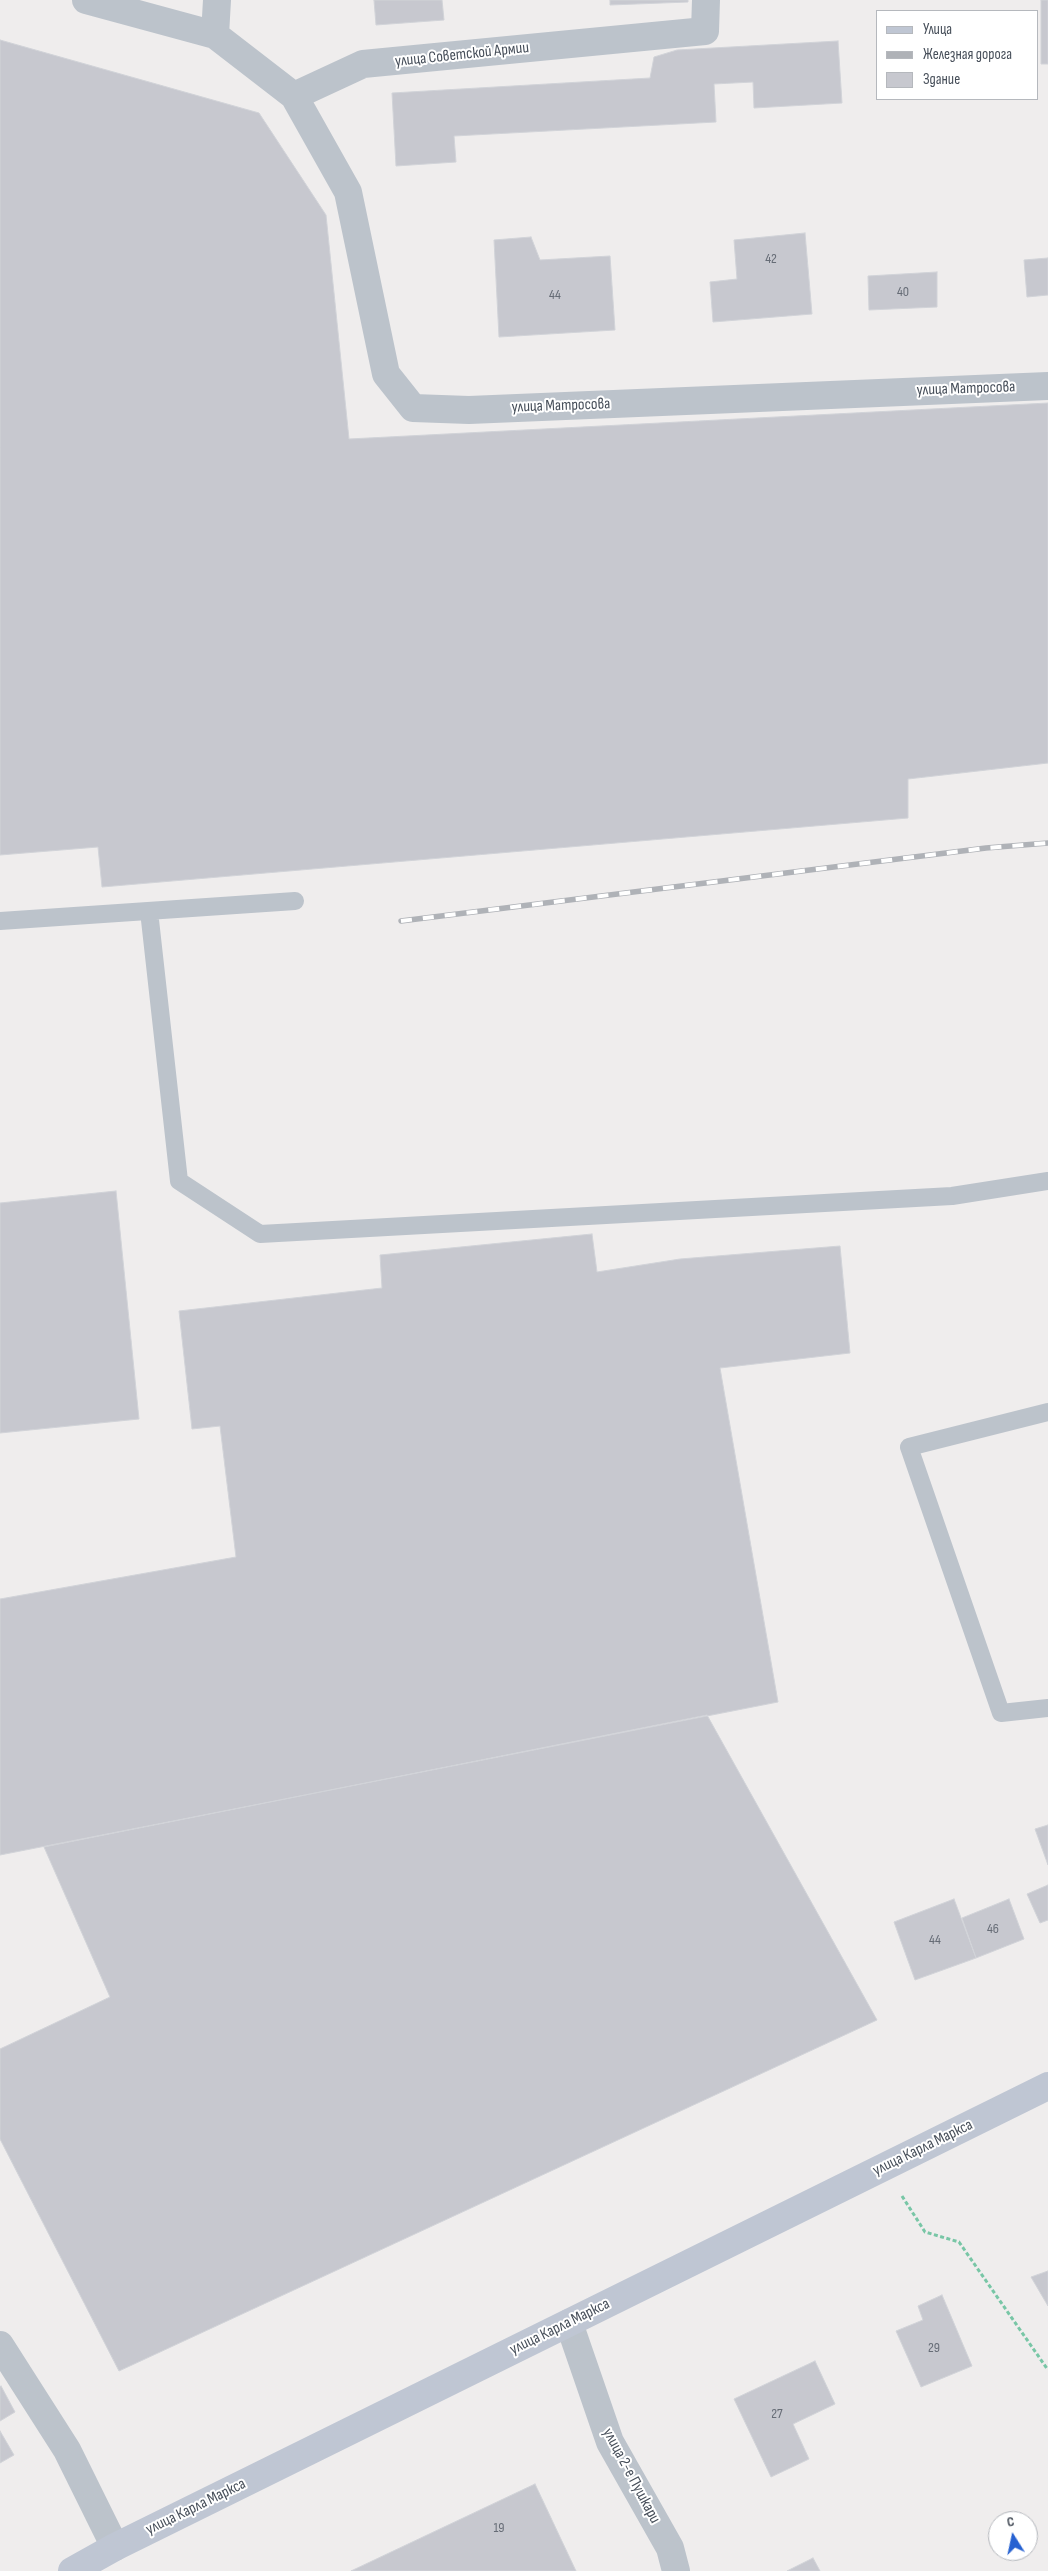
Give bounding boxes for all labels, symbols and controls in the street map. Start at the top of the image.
legend [876,10,1038,100]
text: Улица [923,20,952,39]
street label: улица Советской Армии [394,38,530,72]
text: Железная дорога [923,45,1012,64]
text: Здание [923,70,960,89]
house number: 42 [765,251,777,267]
house number: 40 [897,284,909,300]
house number: 44 [549,287,561,303]
street label: улица Матросова [916,378,1016,400]
street label: улица Матросова [511,395,611,417]
house number: 46 [987,1921,999,1937]
house number: 44 [929,1932,941,1948]
street label: улица Карла Маркса [870,2116,976,2180]
street label: улица Карла Маркса [507,2295,613,2359]
house number: 29 [928,2340,940,2356]
house number: 27 [771,2406,783,2422]
street label: улица 2-е Пушкари [598,2425,664,2527]
street label: улица Карла Маркса [143,2475,249,2539]
north arrow [988,2511,1038,2561]
text: С [1005,2513,1015,2531]
house number: 19 [493,2520,505,2536]

